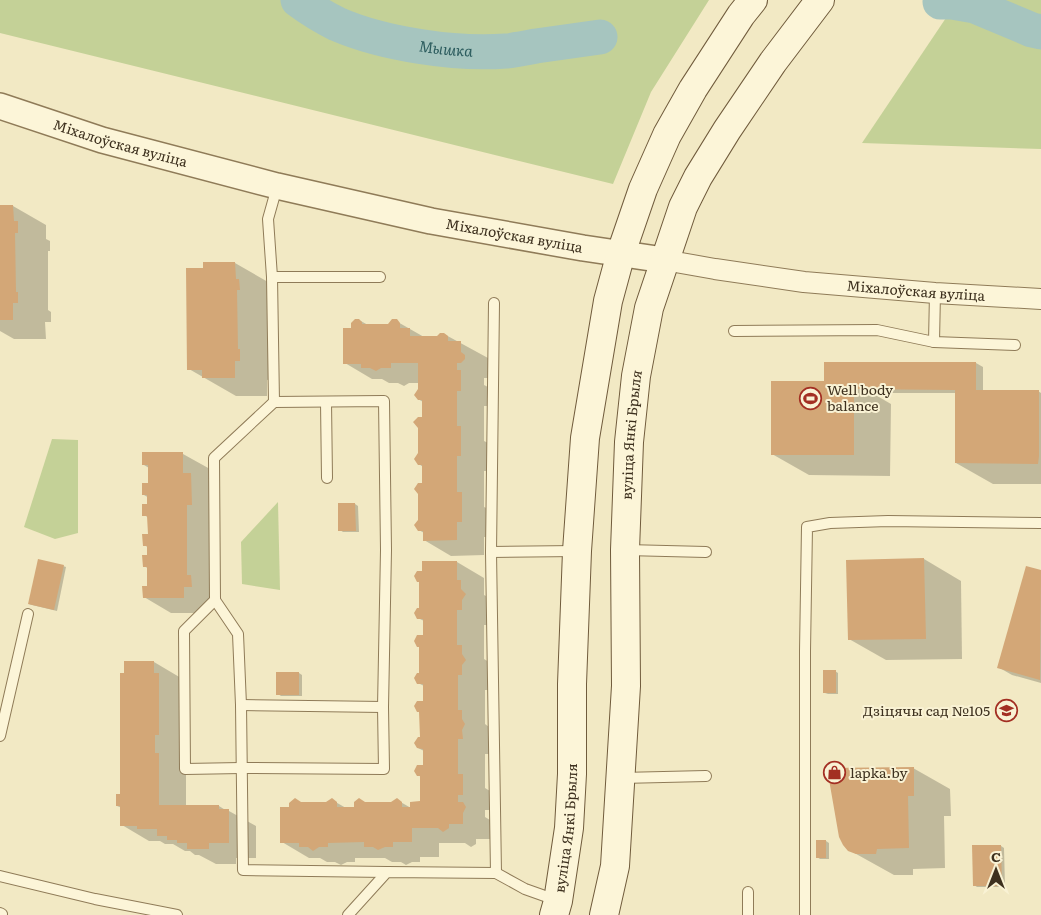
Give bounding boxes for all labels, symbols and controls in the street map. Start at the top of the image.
water label: Мышка [417,34,474,62]
street label: Міхалоўская вуліца [51,113,190,171]
street label: Міхалоўская вуліца [444,213,585,257]
street label: Міхалоўская вуліца [846,275,986,305]
street label: вуліца Янкі Брыля [616,368,646,500]
place label: Well body balance [827,379,894,415]
sports icon: Well body balance [799,386,823,410]
school or university icon: Дзіцячы сад №105 [994,699,1018,723]
place label: Дзіцячы сад №105 [863,700,990,720]
shop icon: lapka.by [822,761,846,785]
place label: lapka.by [850,762,909,782]
street label: вуліца Янкі Брыля [548,763,581,894]
north arrow [971,845,1021,895]
text: С [991,846,1001,866]

